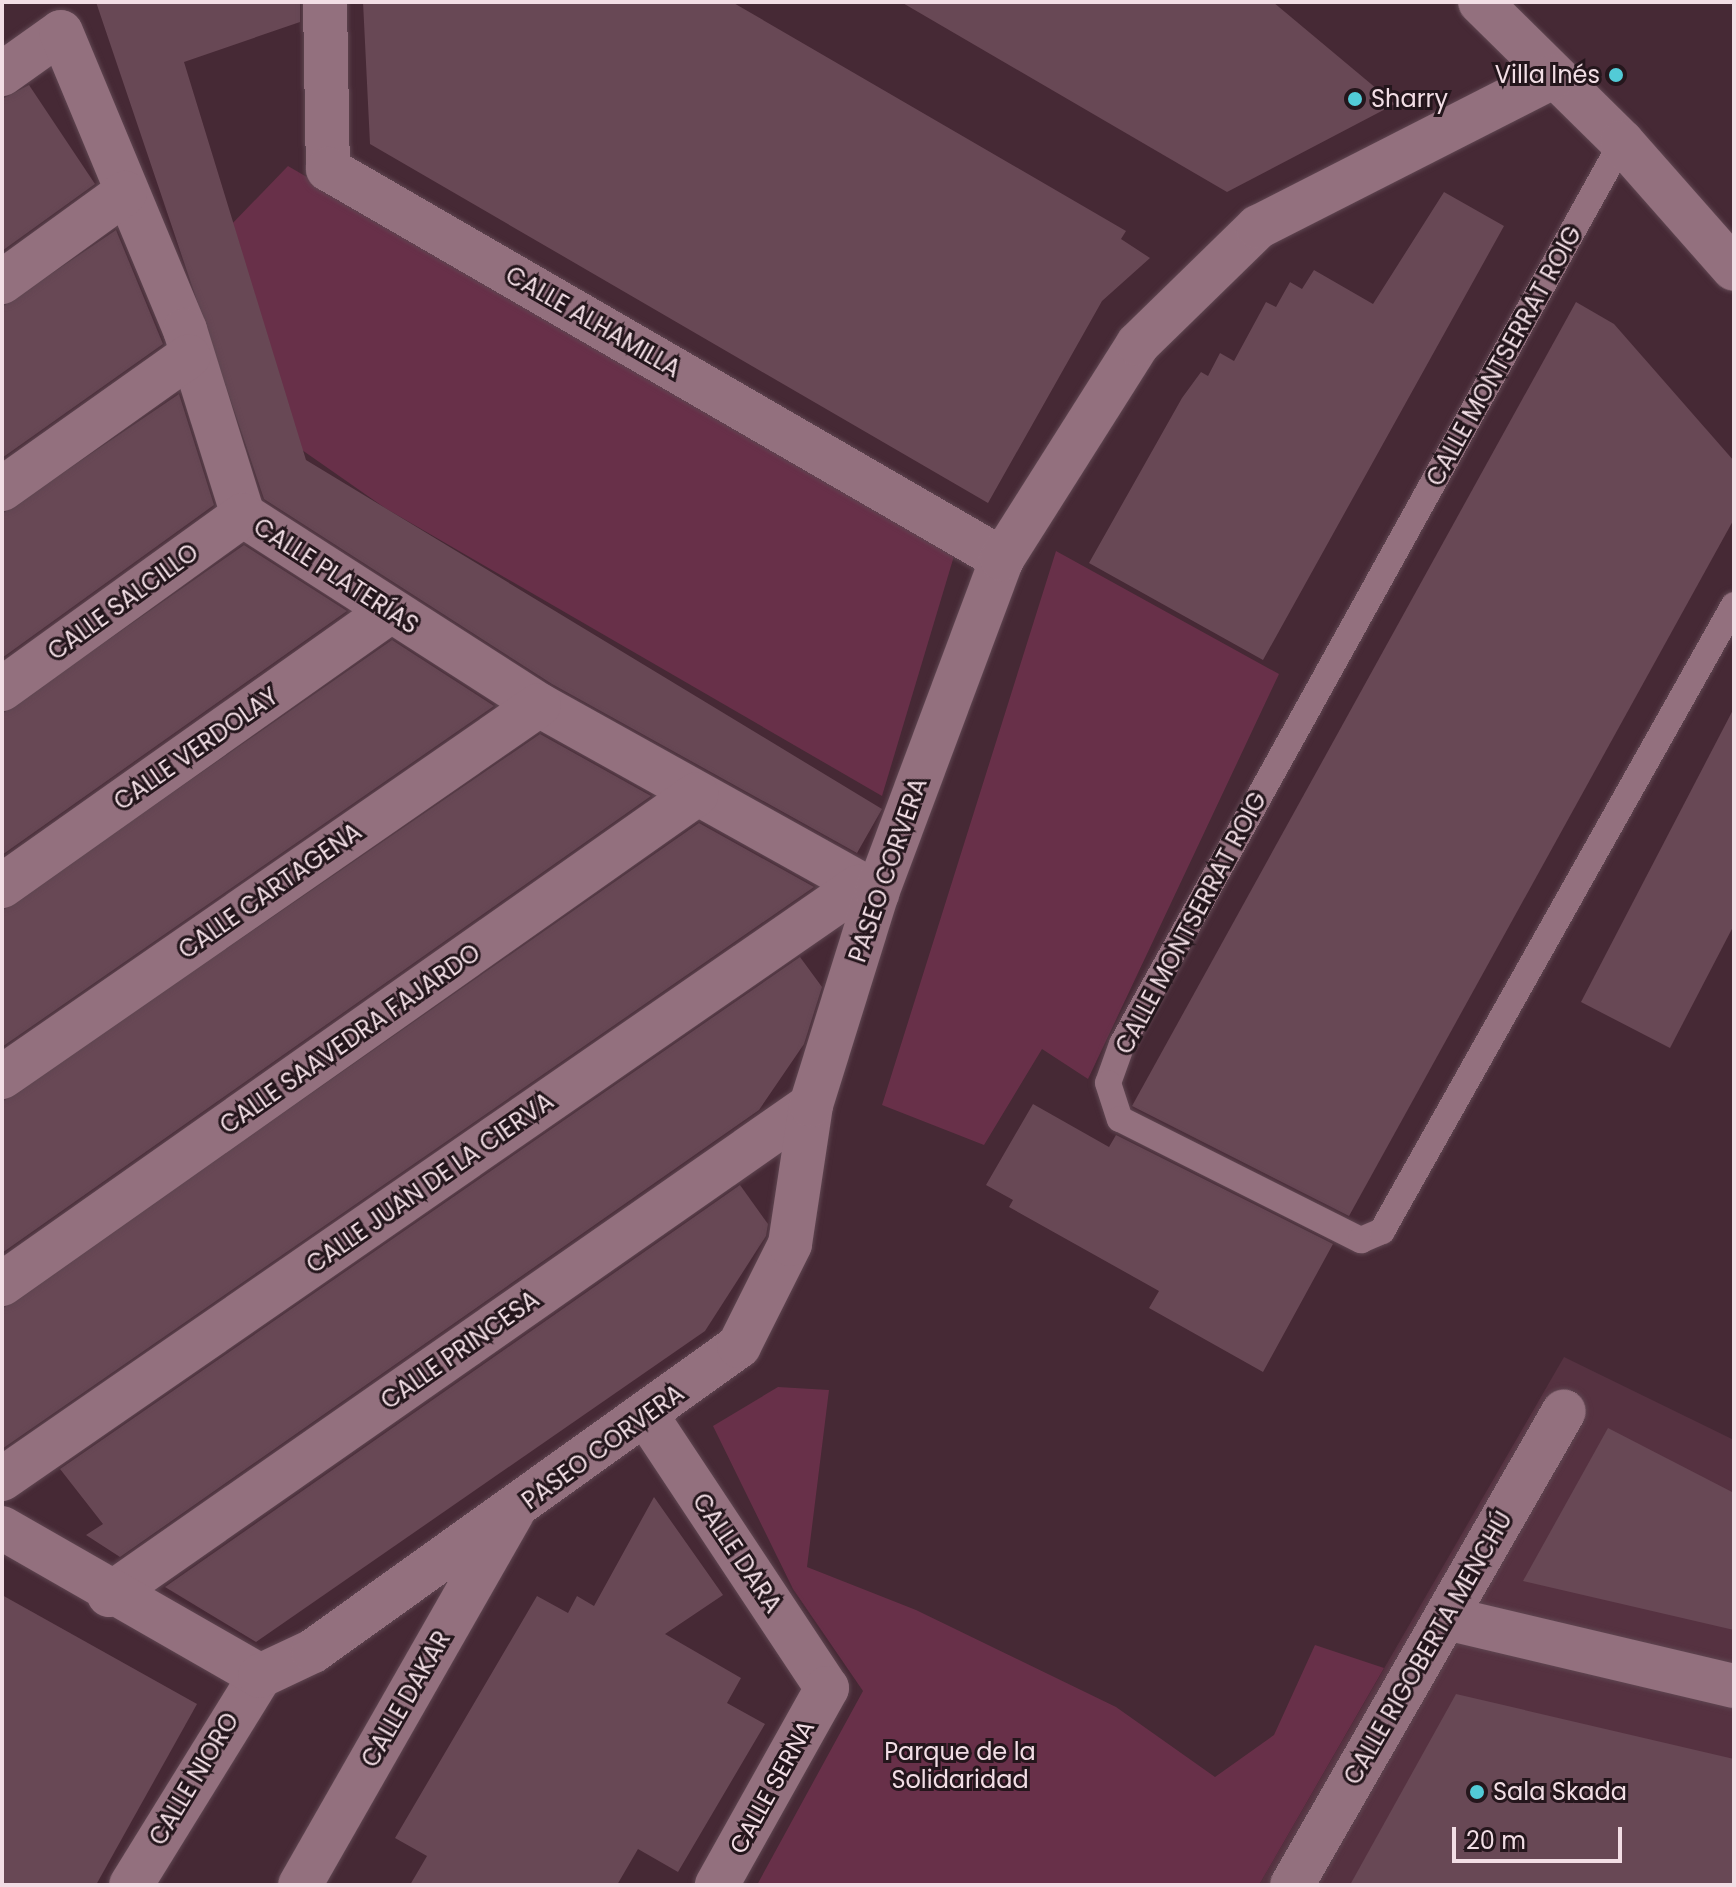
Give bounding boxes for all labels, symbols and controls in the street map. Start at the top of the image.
place label: Villa Inés [1495,61,1600,89]
marker: Villa Inés [1607,66,1625,84]
place label: Sharry [1371,85,1448,113]
marker: Sharry [1346,90,1364,108]
street label: CALLE MONTSERRAT ROIG [1420,221,1588,491]
street label: CALLE ALHAMILLA [501,260,685,384]
street label: CALLE PLATERÍAS [248,512,424,640]
street label: CALLE SALCILLO [42,538,204,666]
street label: CALLE VERDOLAY [108,682,284,816]
street label: PASEO CORVERA [843,774,933,966]
street label: CALLE MONTSERRAT ROIG [1110,787,1272,1059]
street label: CALLE CARTAGENA [173,817,367,965]
street label: CALLE SAAVEDRA FAJARDO [214,938,486,1140]
street label: CALLE JUAN DE LA CIERVA [301,1087,559,1279]
street label: CALLE PRINCESA [375,1285,545,1415]
street label: PASEO CORVERA [516,1379,690,1515]
street label: CALLE DARA [686,1488,788,1618]
street label: CALLE RIGOBERTA MENCHÚ [1338,1506,1518,1790]
street label: CALLE DAKAR [355,1626,457,1772]
street label: CALLE NIORO [143,1708,245,1850]
street label: CALLE SERNA [723,1715,821,1859]
park label: Parque de la Solidaridad [884,1738,1036,1794]
place label: Sala Skada [1493,1778,1627,1806]
marker: Sala Skada [1468,1783,1486,1801]
scale bar [1456,1811,1626,1861]
text: 20 m [1466,1824,1526,1857]

